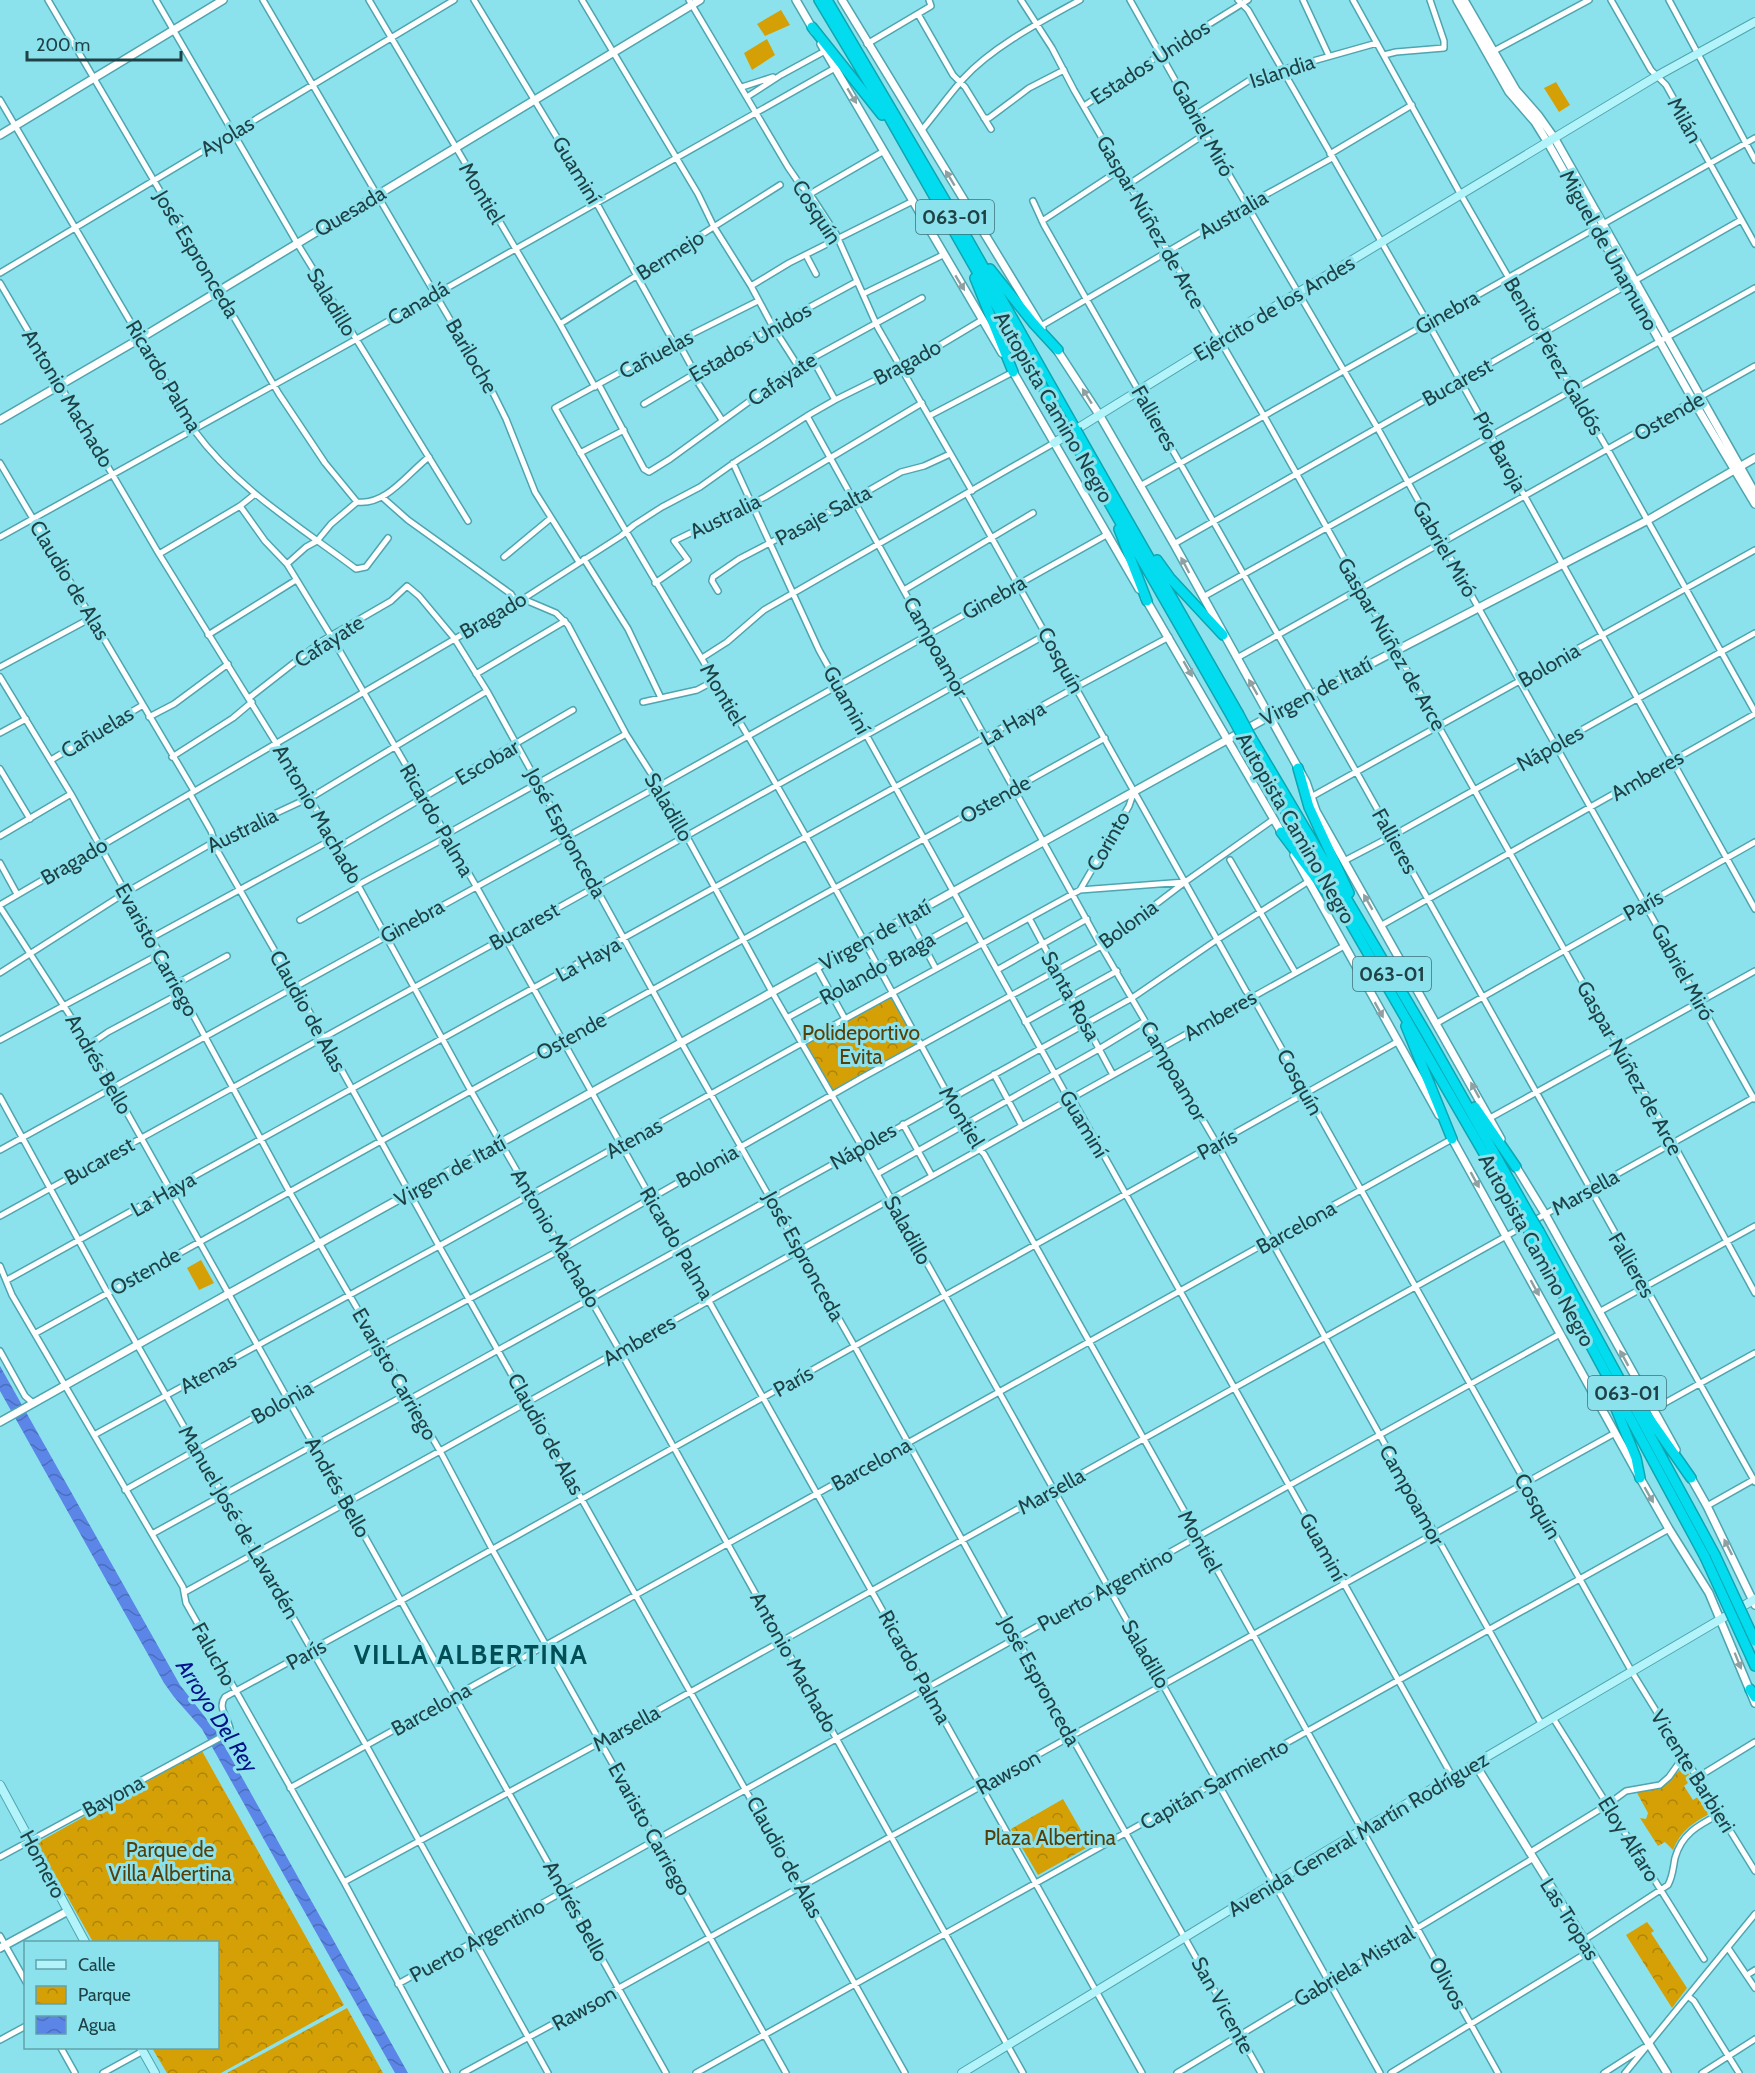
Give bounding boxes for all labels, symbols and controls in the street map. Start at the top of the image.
street label: Estados Unidos [1086,14,1214,110]
scale bar [27,24,182,62]
text: 200 m [36,34,90,56]
street label: Islandia [1246,49,1318,93]
street label: Gabriel Miró [1166,75,1240,181]
one-way arrow [846,88,857,104]
street label: Milán [1662,93,1708,147]
street label: Ayolas [196,110,258,162]
street label: Gaspar Núñez de Arce [1091,131,1211,313]
street label: Guaminí [547,132,607,209]
street label: Montiel [454,158,510,228]
street label: Miguel de Unamuno [1555,165,1663,335]
one-way arrow [945,170,956,186]
street label: Cosquín [787,175,847,249]
street label: Quesada [310,180,390,242]
street label: Australia [1194,184,1272,244]
street label: José Espronceda [149,185,245,322]
road number: 063-01 [916,200,994,234]
street label: Bermejo [632,224,709,286]
street label: Ejército de los Andes [1189,250,1360,367]
street label: Saladillo [302,263,362,341]
street label: Benito Pérez Galdós [1499,273,1609,440]
one-way arrow [955,275,966,291]
street label: Canadá [383,276,453,330]
street label: Ginebra [1411,284,1483,340]
street label: Estados Unidos [684,297,816,387]
street label: Autopista Camino Negro [989,307,1119,507]
street label: Bariloche [441,314,503,398]
street label: Ricardo Palma [121,316,207,436]
street label: Antonio Machado [17,324,119,472]
street label: Cañuelas [615,324,698,384]
street label: Bragado [869,334,945,390]
street label: Cafayate [743,347,821,411]
street label: Bucarest [1418,353,1496,411]
street label: Fallieres [1126,381,1184,455]
street label: Ostende [1630,386,1709,446]
one-way arrow [1082,388,1093,404]
street label: Pío Baroja [1467,408,1532,497]
street label: Pasaje Salta [771,479,876,552]
street label: Australia [686,488,764,544]
street label: Gabriel Miró [1408,497,1482,601]
street label: Claudio de Alas [25,516,116,645]
street label: Gaspar Núñez de Arce [1332,553,1452,735]
one-way arrow [1180,556,1190,573]
street label: Ginebra [958,569,1030,625]
street label: Bragado [455,586,531,644]
street label: Campoamor [898,592,974,702]
street label: Cafayate [290,609,369,673]
street label: Cosquín [1033,623,1089,697]
street label: Bolonia [1514,637,1584,693]
street label: Virgen de Itatí [1256,651,1377,731]
street label: Montiel [695,659,751,729]
one-way arrow [1182,661,1193,677]
street label: Guaminí [818,662,876,739]
one-way arrow [1248,678,1258,695]
street label: La Haya [976,695,1050,751]
street label: Cañuelas [56,700,138,763]
street label: Nápoles [1512,719,1588,776]
street label: Autopista Camino Negro [1231,728,1361,928]
street label: Escobar [451,734,524,790]
street label: Antonio Machado [268,740,368,888]
street label: Amberes [1606,744,1688,806]
street label: Ricardo Palma [395,759,479,881]
street label: José Espronceda [520,763,612,902]
street label: Saladillo [639,768,699,846]
street label: Ostende [955,769,1035,829]
street label: Australia [203,802,281,858]
street label: Fallieres [1367,804,1423,878]
street label: Corinto [1081,806,1135,876]
street label: Bragado [36,832,112,890]
street label: Evaristo Carriego [110,879,204,1021]
street label: París [1619,884,1668,926]
street label: Ginebra [376,893,448,949]
street label: Virgen de Itatí [815,894,935,976]
street label: Bolonia [1094,894,1162,954]
one-way arrow [1363,894,1374,910]
street label: Bucarest [485,897,563,955]
street label: Gabriel Miró [1646,919,1720,1025]
street label: Rolando Braga [815,926,939,1010]
street label: La Haya [551,931,625,987]
street label: Claudio de Alas [264,946,352,1076]
street label: Santa Rosa [1036,947,1106,1045]
road number: 063-01 [1353,957,1431,991]
street label: Gaspar Núñez de Arce [1572,977,1688,1160]
street label: Amberes [1179,984,1261,1046]
one-way arrow [1374,1002,1385,1018]
street label: Ostende [531,1006,611,1066]
street label: Andrés Bello [60,1009,138,1119]
street label: Campoamor [1135,1017,1213,1126]
park label: Polideportivo Evita [802,1020,920,1069]
street label: Cosquín [1272,1045,1328,1119]
street label: Montiel [934,1082,990,1152]
one-way arrow [1469,1082,1480,1098]
street label: Guaminí [1054,1086,1114,1163]
street label: Atenas [601,1112,667,1164]
street label: Nápoles [825,1117,901,1175]
street label: París [1193,1123,1242,1165]
street label: Virgen de Itatí [390,1130,510,1212]
street label: Bucarest [60,1132,138,1190]
street label: Bolonia [672,1139,742,1193]
street label: Autopista Camino Negro [1474,1149,1600,1351]
street label: Marsella [1547,1163,1623,1221]
street label: Antonio Machado [506,1164,606,1312]
street label: La Haya [126,1166,200,1222]
one-way arrow [1470,1172,1480,1189]
street label: Ricardo Palma [635,1182,719,1304]
street label: José Espronceda [758,1186,850,1325]
street label: Saladillo [879,1191,937,1269]
street label: Barcelona [1252,1195,1340,1259]
street label: Fallieres [1603,1228,1661,1302]
street label: Ostende [105,1241,185,1301]
one-way arrow [1529,1279,1539,1296]
street label: Evaristo Carriego [347,1304,443,1444]
street label: Amberes [598,1309,680,1371]
street label: Atenas [175,1347,241,1399]
one-way arrow [1620,1349,1630,1366]
street label: París [769,1360,818,1402]
street label: Claudio de Alas [502,1369,590,1499]
street label: Bolonia [247,1375,317,1429]
road number: 063-01 [1588,1376,1666,1410]
street label: Manuel José de Lavardén [173,1421,305,1623]
street label: Andrés Bello [300,1432,376,1542]
street label: Barcelona [827,1432,915,1496]
street label: Campoamor [1374,1440,1450,1550]
street label: Marsella [1013,1462,1089,1520]
street label: Cosquín [1509,1469,1567,1543]
one-way arrow [1644,1487,1655,1503]
street label: Montiel [1173,1506,1227,1576]
street label: Guaminí [1294,1509,1352,1586]
one-way arrow [1723,1539,1733,1556]
street label: Puerto Argentino [1033,1542,1177,1636]
street label: Antonio Machado [745,1587,843,1737]
street label: Ricardo Palma [873,1606,957,1728]
street label: José Espronceda [994,1611,1086,1750]
street label: Saladillo [1116,1615,1176,1693]
street label: Falucho [187,1618,241,1690]
street label: París [282,1633,331,1675]
district label: VILLA ALBERTINA [354,1638,588,1671]
one-way arrow [1734,1652,1743,1670]
water label: Arroyo Del Rey [170,1654,264,1778]
street label: Barcelona [387,1677,475,1741]
street label: Marsella [588,1699,664,1757]
street label: Vicente Barbieri [1645,1705,1741,1837]
street label: Capitán Sarmiento [1136,1733,1292,1835]
street label: Rawson [972,1744,1044,1800]
street label: Avenida General Martín Rodríguez [1223,1746,1493,1922]
street label: Evaristo Carriego [603,1758,697,1900]
street label: Bayona [78,1769,148,1823]
street label: Claudio de Alas [741,1792,829,1922]
street label: Eloy Alfaro [1593,1792,1665,1886]
park label: Plaza Albertina [984,1825,1116,1850]
street label: Homero [15,1826,71,1902]
park label: Parque de Villa Albertina [108,1837,232,1886]
street label: Andrés Bello [538,1856,614,1966]
street label: Las Tropas [1535,1873,1605,1965]
street label: Puerto Argentino [405,1893,549,1987]
street label: Gabriela Mistral [1289,1920,1419,2012]
legend [24,1941,219,2049]
street label: San Vicente [1186,1952,1260,2058]
street label: Olivos [1424,1953,1473,2014]
text: Calle [78,1954,115,1976]
street label: Rawson [548,1980,620,2036]
text: Parque [78,1984,131,2006]
text: Agua [78,2014,116,2036]

